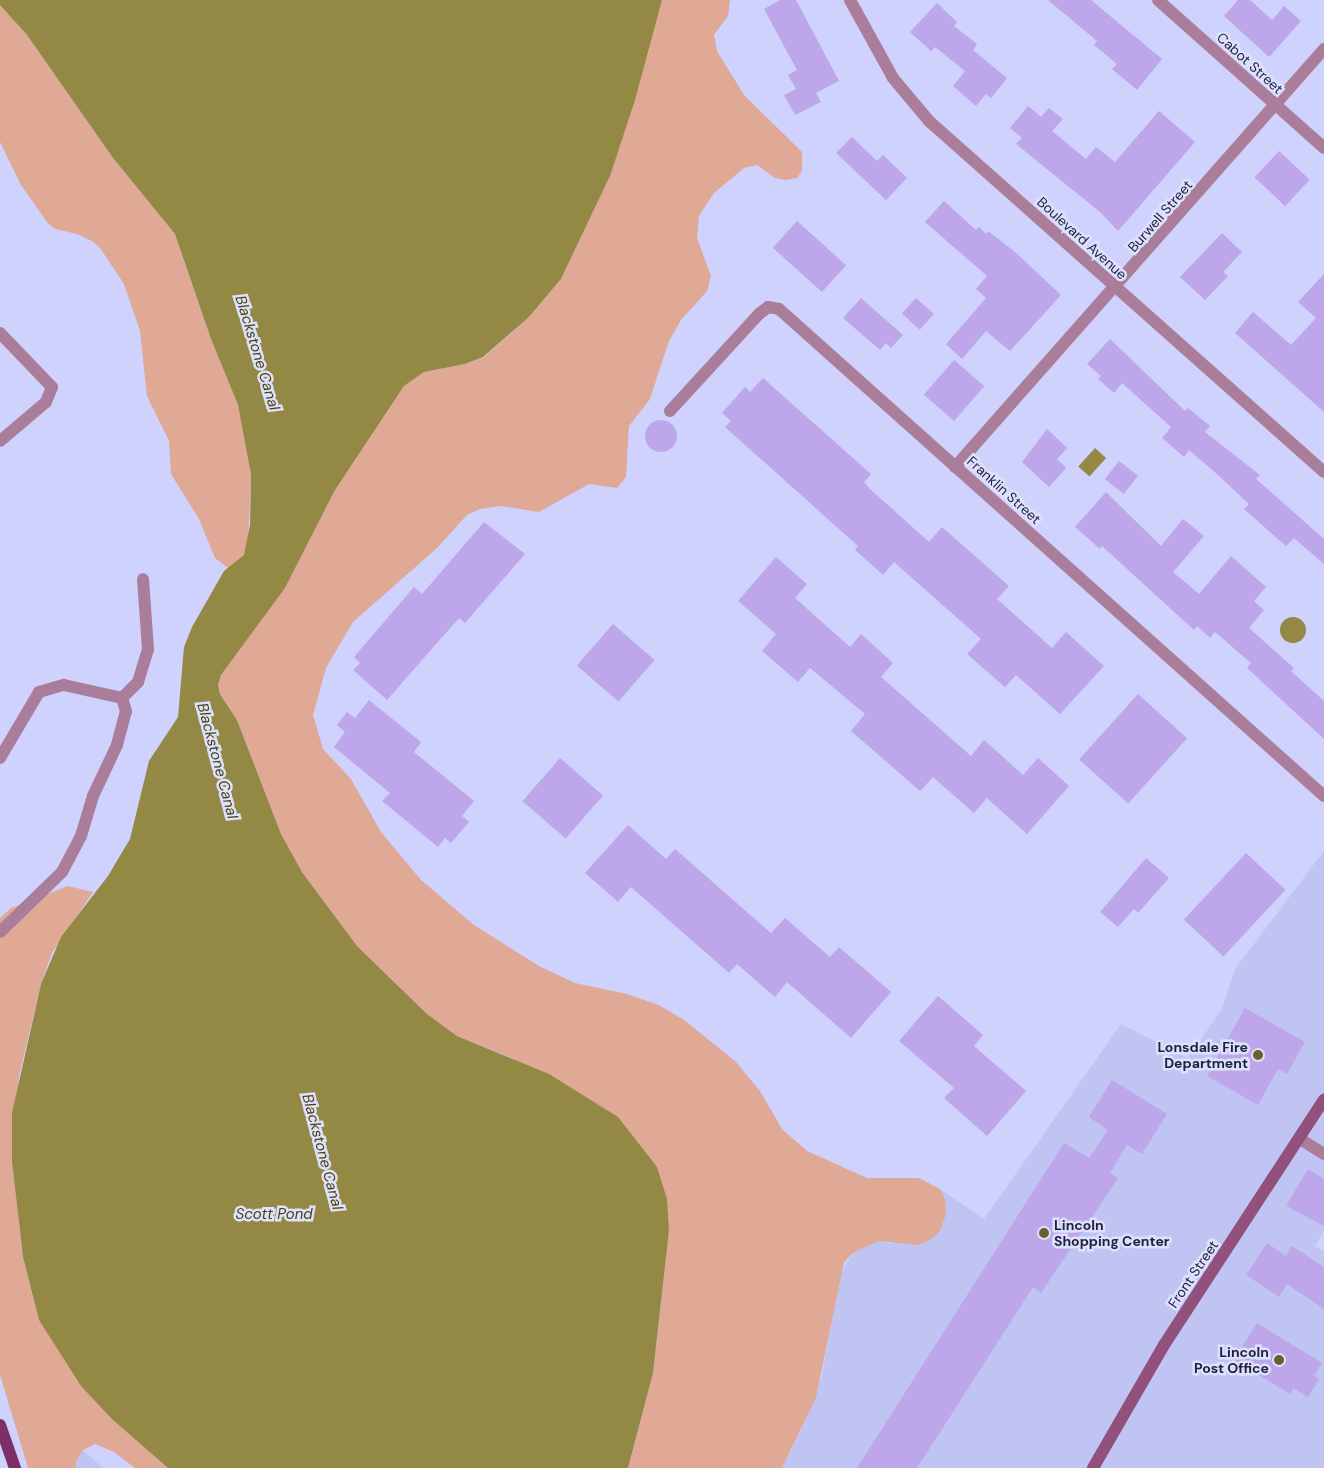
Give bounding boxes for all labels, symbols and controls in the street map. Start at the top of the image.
street label: Cabot Street [1213,29,1287,97]
street label: Burwell Street [1124,177,1196,255]
street label: Boulevard Avenue [1034,193,1130,283]
water label: Blackstone Canal [231,293,283,413]
street label: Franklin Street [964,453,1044,527]
water label: Blackstone Canal [193,701,241,821]
place label: Lonsdale Fire Department [1157,1039,1248,1072]
marker: Lonsdale Fire Department [1252,1049,1264,1061]
water label: Blackstone Canal [298,1092,346,1212]
water label: Scott Pond [235,1206,313,1224]
place label: Lincoln Shopping Center [1054,1217,1170,1250]
marker: Lincoln Shopping Center [1038,1227,1050,1239]
street label: Front Street [1164,1237,1222,1311]
place label: Lincoln Post Office [1194,1344,1269,1376]
marker: Lincoln Post Office [1273,1354,1285,1366]

